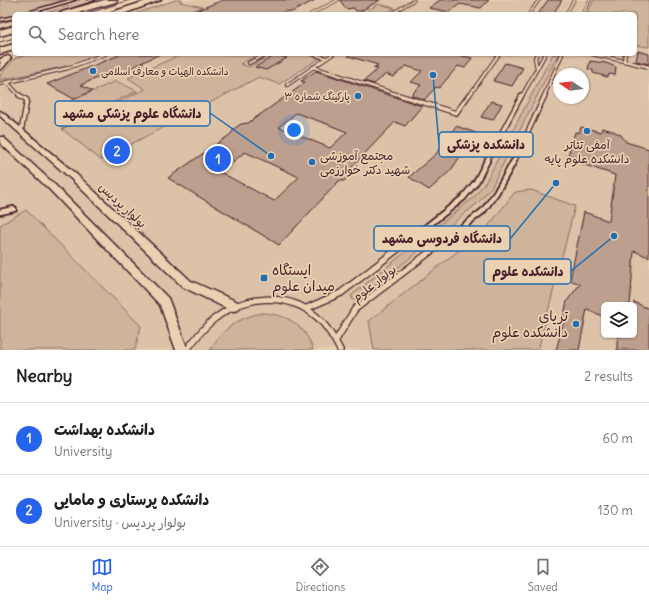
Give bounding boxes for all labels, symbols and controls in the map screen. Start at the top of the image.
search box [12,12,637,56]
icon: search [26,23,48,45]
text: Search here [58,25,139,44]
place label: دانشکده الهیات و معارف اسلامی [101,65,229,79]
marker: دانشکده الهیات و معارف اسلامی [88,66,98,76]
north arrow [553,68,589,104]
place label: پارکینگ شماره ۳ [284,90,350,103]
marker: پارکینگ شماره ۳ [353,91,363,101]
callout: دانشگاه علوم پزشکی مشهد [55,101,210,126]
text: دانشگاه علوم پزشکی مشهد [62,105,202,124]
your location [284,120,304,140]
marker: آمفی تئاتر دانشکده علوم پایه [582,126,592,136]
callout: دانشکده پزشکی [439,132,533,157]
pin: 2 [104,136,130,166]
text: دانشکده پزشکی [447,136,525,153]
place label: آمفی تئاتر دانشکده علوم پایه [545,137,629,168]
pin: 1 [205,144,231,174]
place label: مجتمع آموزشی شهید دکتر خوارزمی [320,148,410,178]
marker: مجتمع آموزشی شهید دکتر خوارزمی [307,157,317,167]
street label: بولوار پردیس [95,179,150,232]
callout: دانشگاه فردوسی مشهد [374,226,510,251]
text: دانشگاه فردوسی مشهد [382,230,502,247]
callout: دانشکده علوم [484,259,571,284]
place label: ایستگاه میدان علوم [272,261,335,297]
street label: بولوار علوم [349,261,400,306]
text: دانشکده علوم [492,263,564,282]
marker: ایستگاه میدان علوم [259,273,269,283]
map controls [601,302,637,338]
button: layers [601,302,637,338]
place label: تریای دانشکده علوم [492,307,569,343]
marker: تریای دانشکده علوم [571,319,581,329]
text: Nearby [16,365,72,387]
text: 2 results [584,368,633,385]
text: دانشکده بهداشت [54,420,155,439]
text: 1 [26,430,32,447]
text: 60 m [602,430,633,447]
text: University [54,443,112,460]
text: دانشکده پرستاری و مامایی [54,490,209,509]
text: 2 [25,502,33,519]
text: 130 m [597,502,633,519]
text: University · بولوار پردیس [54,514,186,531]
tab: Map [91,556,113,594]
tab: Directions [296,556,345,594]
tab: Saved [528,556,558,594]

